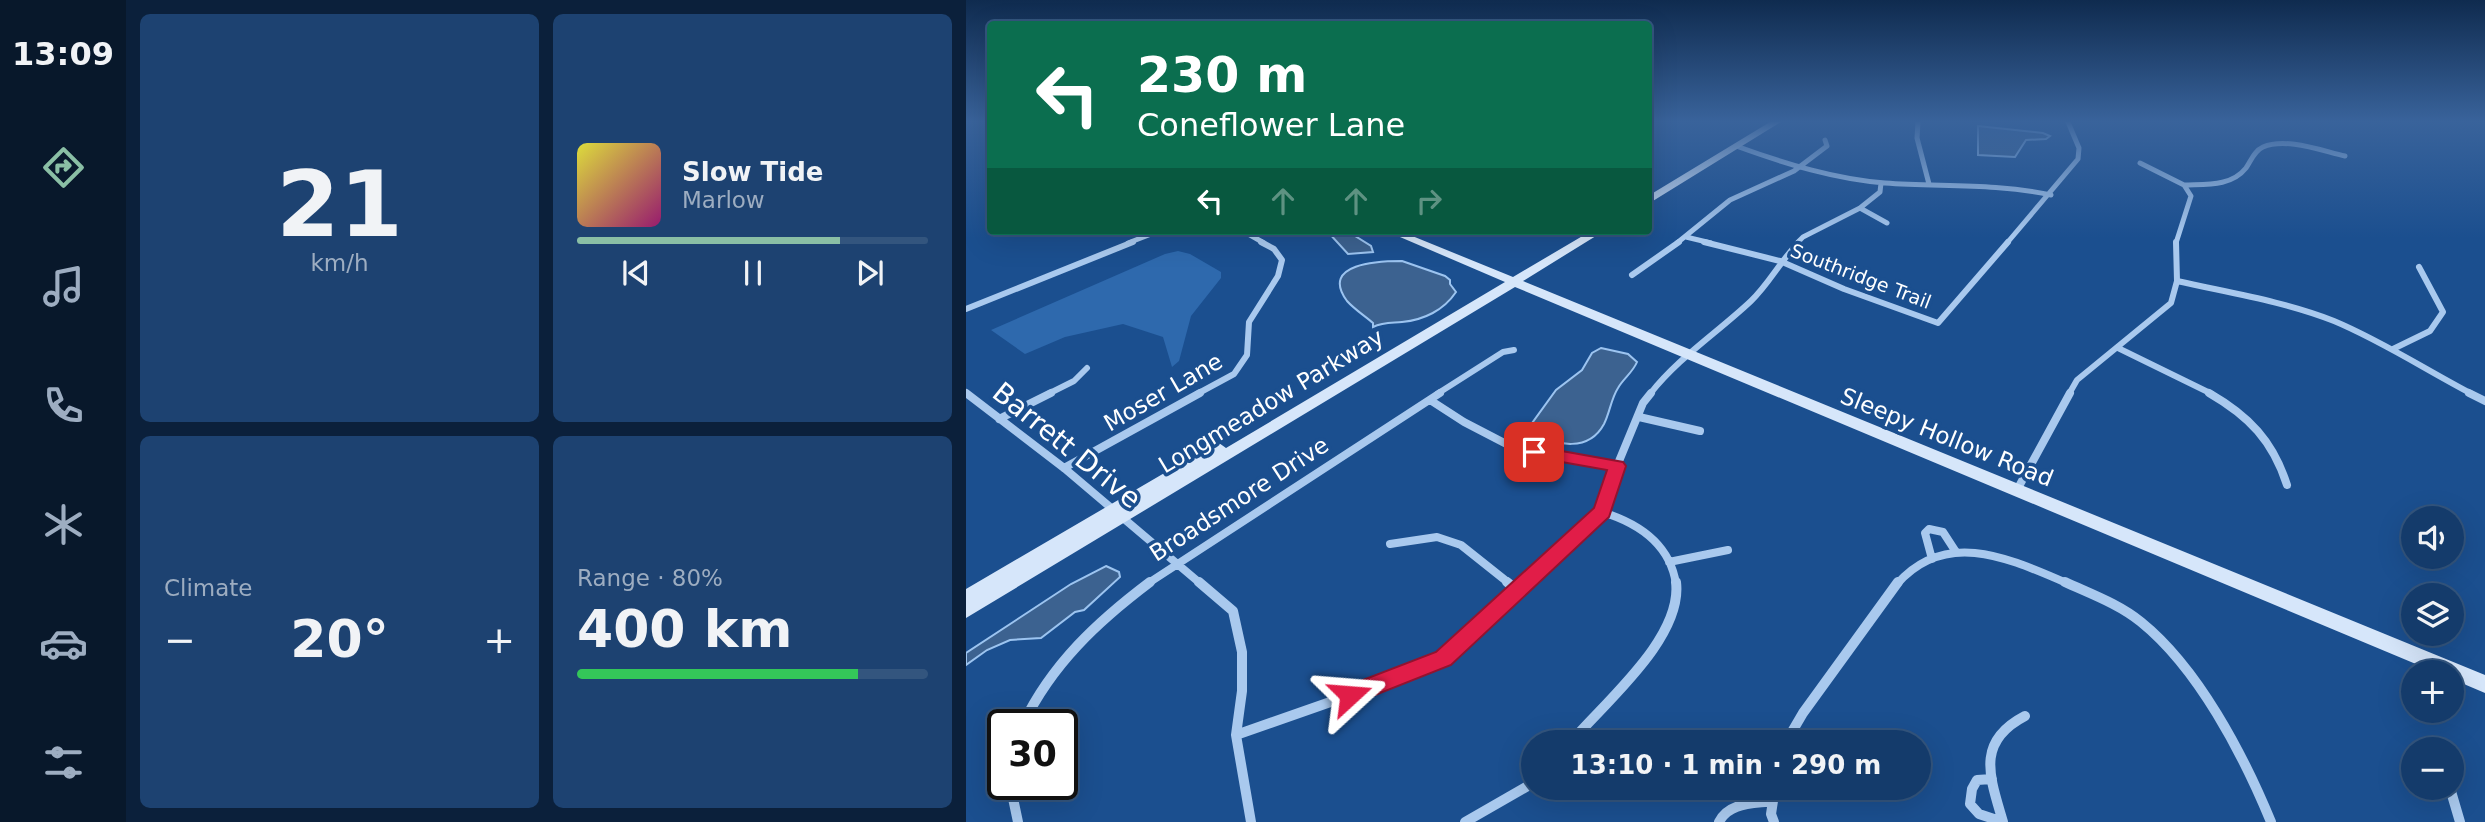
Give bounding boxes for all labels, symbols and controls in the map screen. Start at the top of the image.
text: 13:09 [12,35,114,73]
text: 230 m [1137,47,1307,104]
icon: left [1022,49,1113,140]
text: Coneflower Lane [1137,106,1405,144]
icon: directions [39,143,88,192]
text: 21 [276,152,403,257]
text: Slow Tide [682,157,823,187]
icon: left [1191,182,1229,220]
icon: ahead [1264,182,1302,220]
icon: ahead [1337,182,1375,220]
icon: right [1410,182,1448,220]
text: Marlow [682,187,765,213]
street label: Southridge Trail [1788,239,1934,313]
text: km/h [310,250,369,276]
icon: previous [617,254,655,292]
icon: pause [734,254,772,292]
icon: next [851,254,889,292]
icon: music [39,262,88,311]
street label: Longmeadow Parkway [1154,324,1388,478]
street label: Moser Lane [1099,348,1227,436]
street label: Barrett Drive [986,376,1147,515]
icon: phone [39,381,88,430]
street label: Sleepy Hollow Road [1837,382,2057,492]
pin [1504,422,1564,482]
street label: Broadsmore Drive [1145,432,1333,566]
icon: arrive [1515,433,1553,471]
icon: climate [39,500,88,549]
map controls [2401,506,2464,800]
button: sound [2401,506,2464,569]
text: Range · 80% [577,565,723,591]
text: Climate [164,575,253,601]
button: layers [2401,583,2464,646]
text: 400 km [577,599,792,659]
text: 20° [290,609,389,669]
text: − [164,618,196,662]
text: + [483,618,515,662]
icon: car [39,619,88,668]
position arrow [1313,658,1387,732]
button: + [2401,660,2464,723]
speed limit sign: 30 [987,709,1078,800]
button: − [2401,737,2464,800]
icon: filters [39,738,88,787]
text: 13:10 · 1 min · 290 m [1571,750,1881,780]

